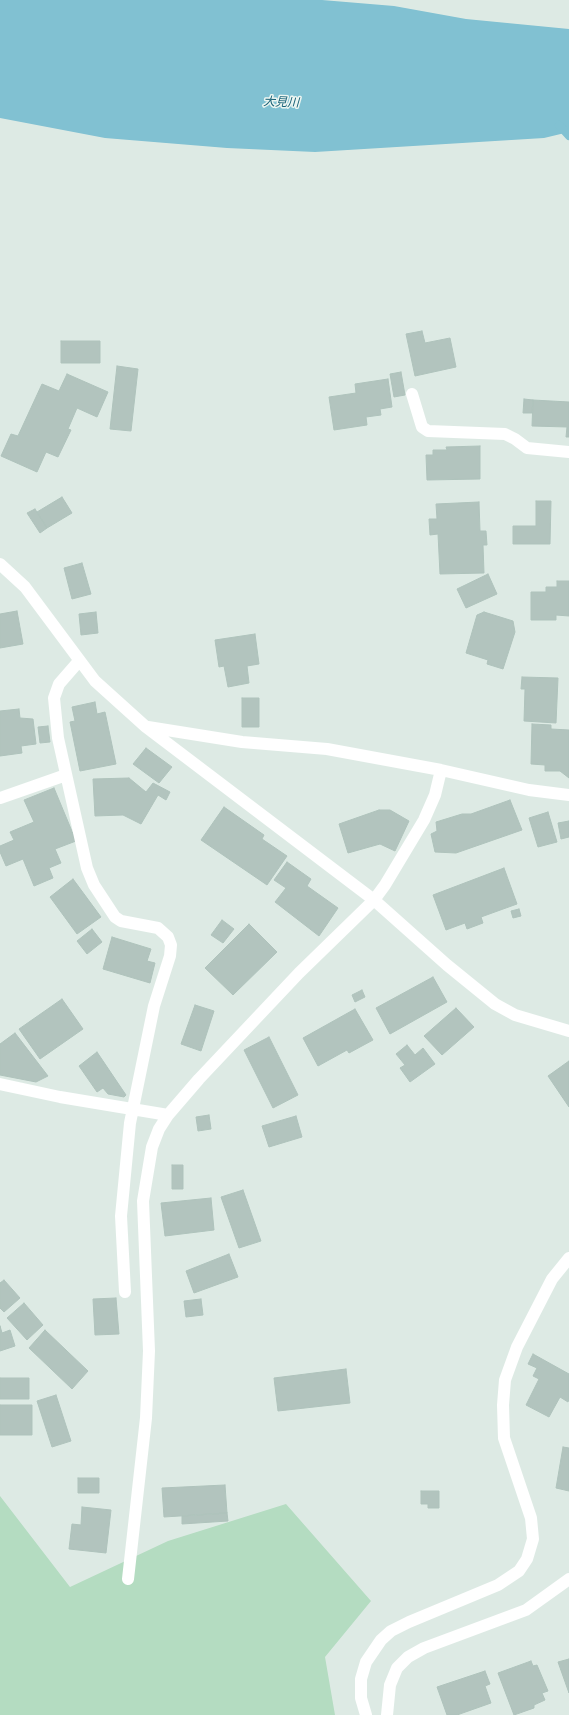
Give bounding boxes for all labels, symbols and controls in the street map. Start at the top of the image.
water label: 大見川 [263,95,299,111]

